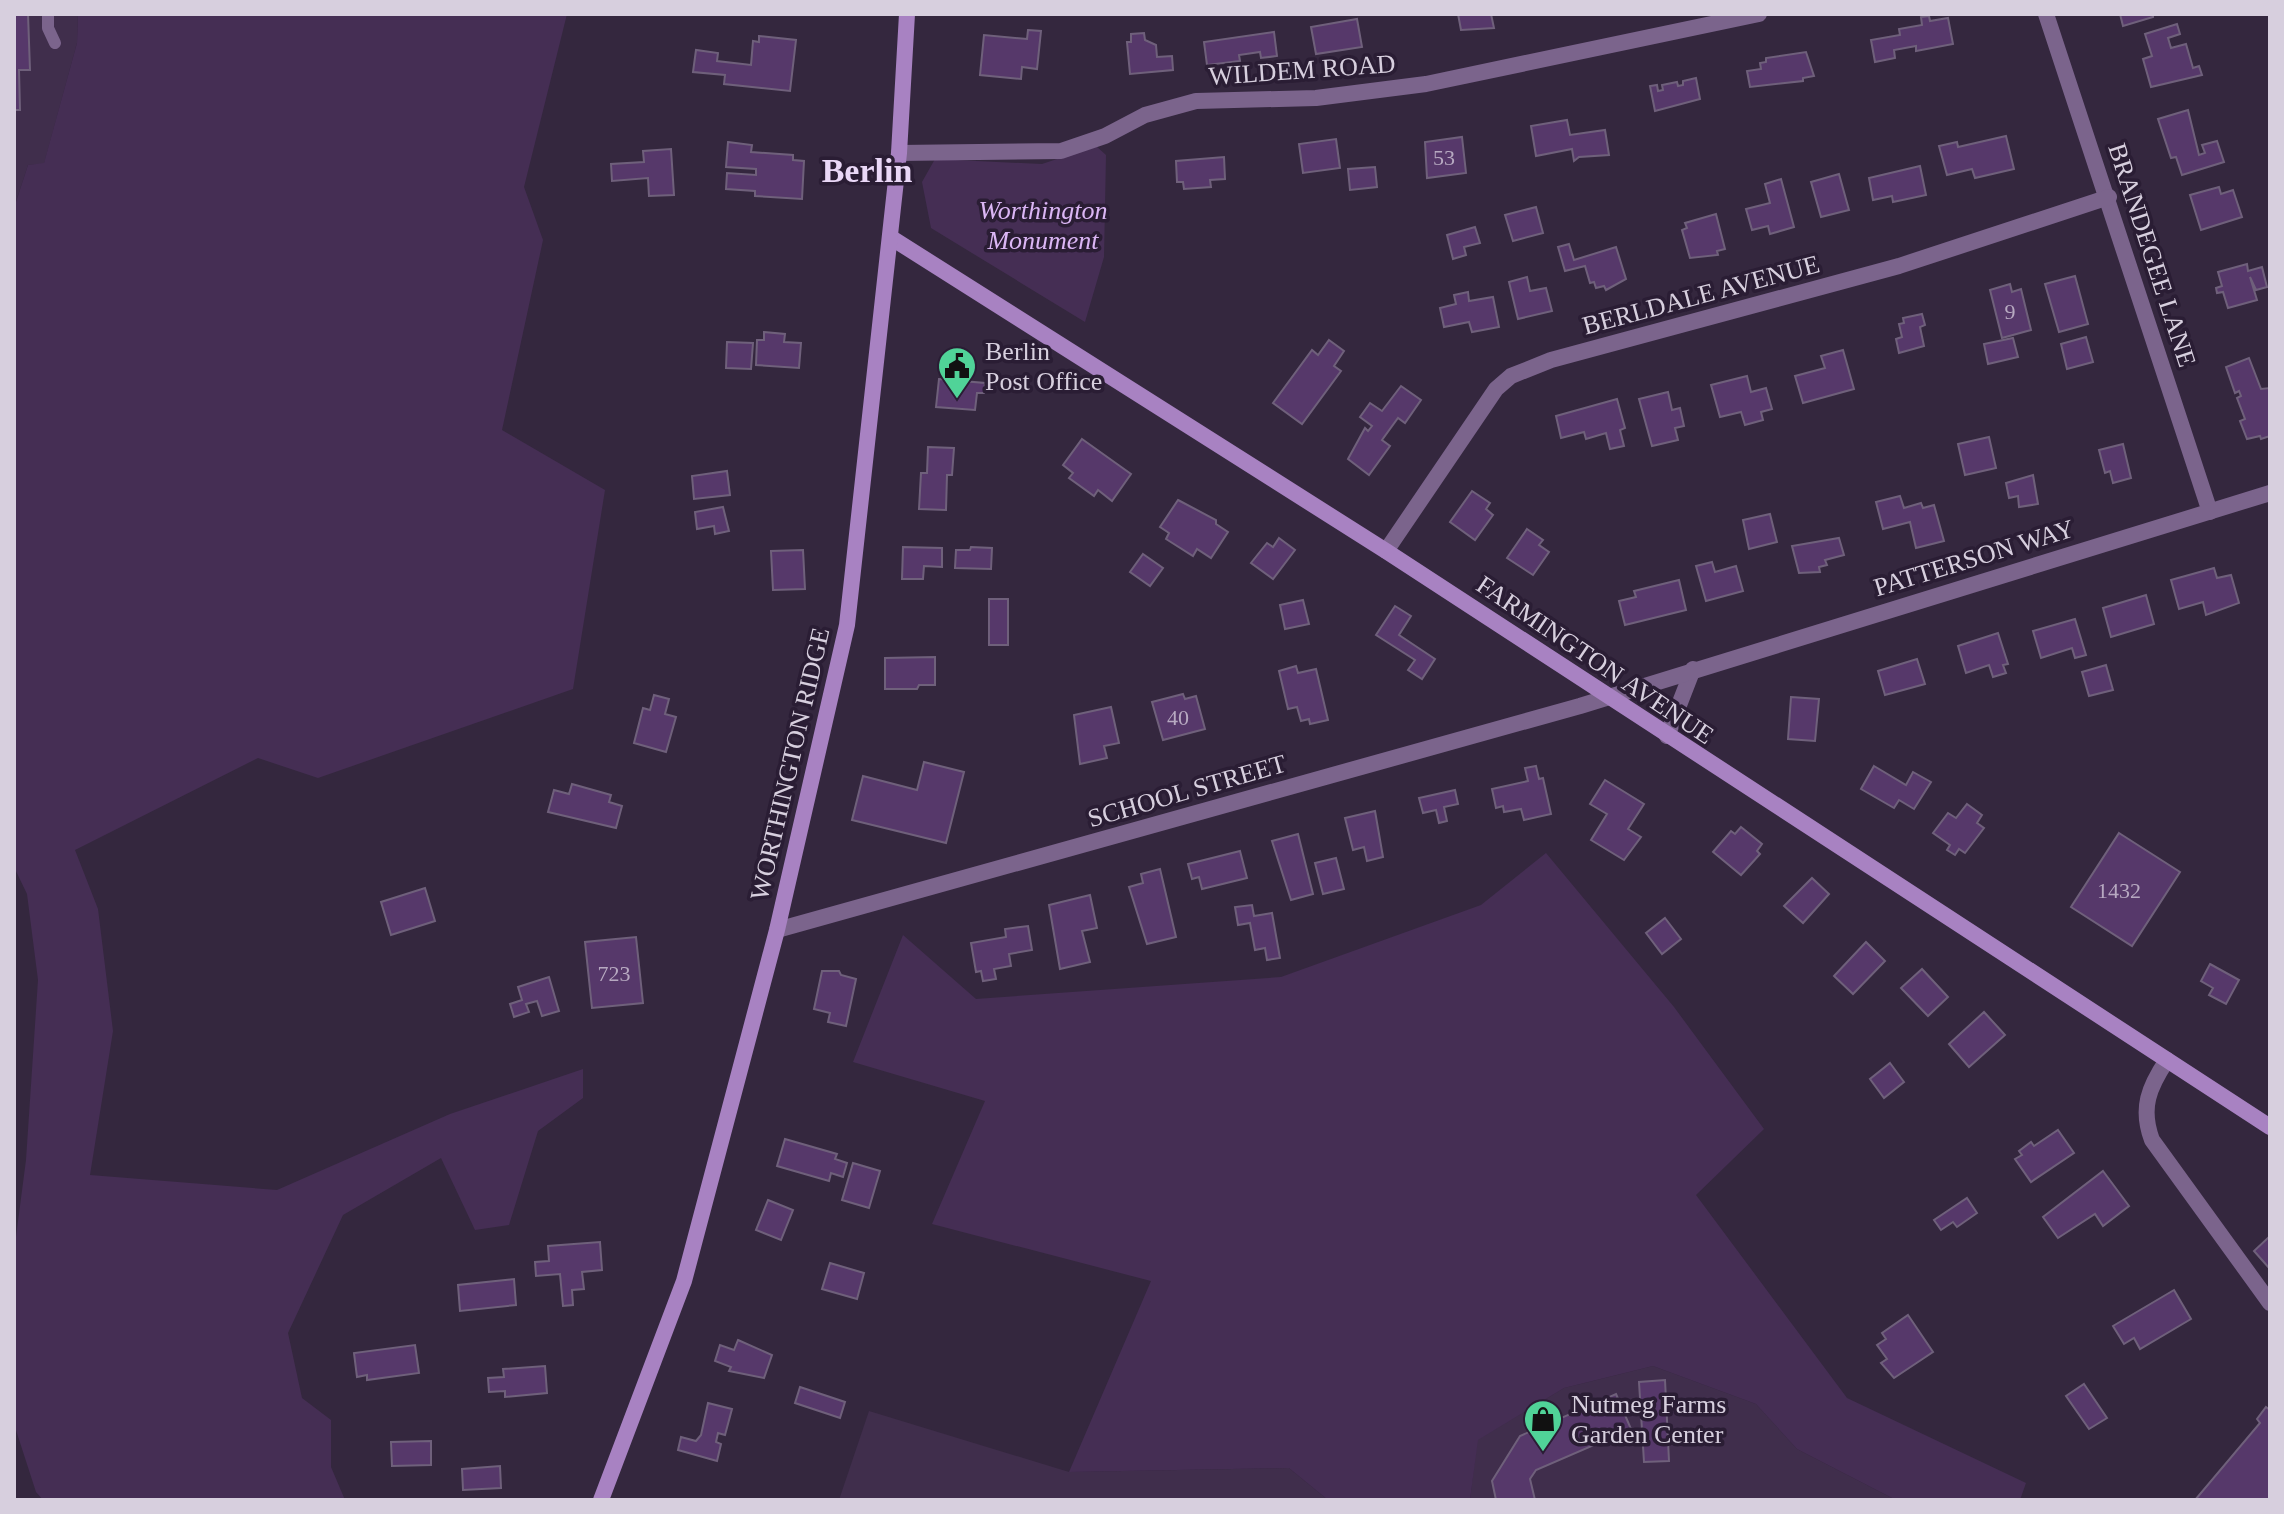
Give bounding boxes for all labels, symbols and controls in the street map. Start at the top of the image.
street label: WILDEM ROAD [1208,49,1396,91]
street label: BRANDEGEE LANE [2102,140,2202,370]
house number: 53 [1433,145,1455,170]
district label: Berlin [822,152,912,189]
park label: Worthington Monument [978,196,1108,255]
street label: BERLDALE AVENUE [1579,249,1823,341]
house number: 9 [2005,299,2016,324]
place label: Berlin Post Office [985,337,1102,396]
public building icon: Berlin Post Office [936,345,978,400]
street label: PATTERSON WAY [1870,514,2078,602]
street label: FARMINGTON AVENUE [1471,570,1719,750]
street label: WORTHINGTON RIDGE [745,625,835,903]
house number: 40 [1167,705,1189,730]
street label: SCHOOL STREET [1085,749,1290,833]
house number: 1432 [2097,878,2141,903]
house number: 723 [598,961,631,986]
place label: Nutmeg Farms Garden Center [1571,1390,1726,1449]
shop icon: Nutmeg Farms Garden Center [1522,1398,1564,1453]

